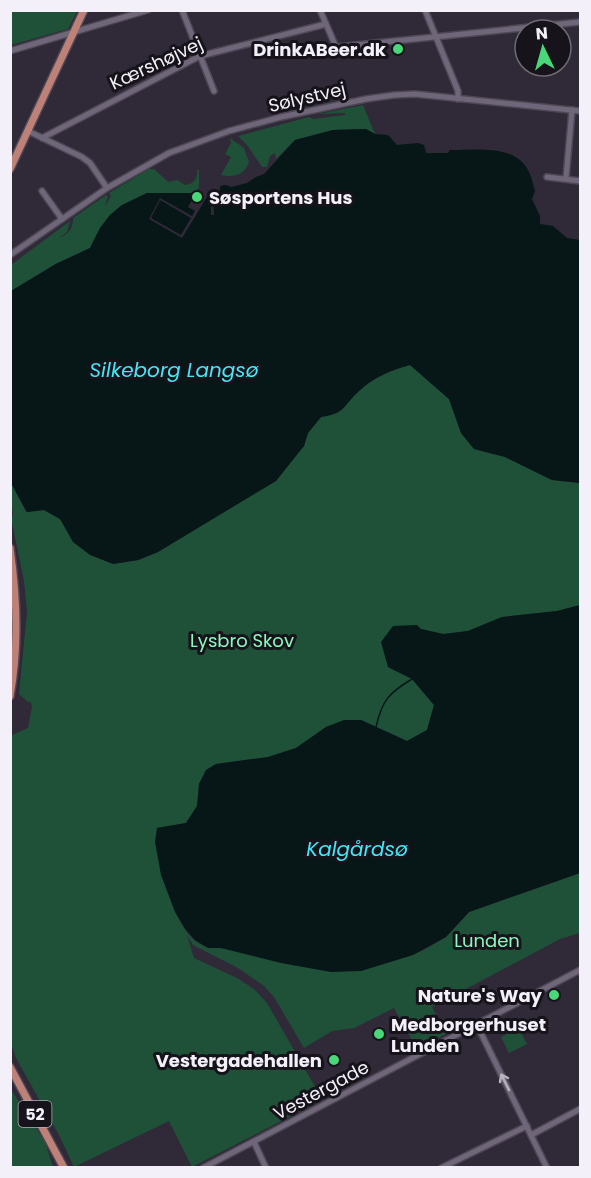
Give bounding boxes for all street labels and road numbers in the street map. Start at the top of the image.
street label: Kærshøjvej [105,31,207,95]
street label: Sølystvej [266,76,348,118]
street label: Vestergade [269,1054,373,1126]
road number: 52 [18,1101,51,1127]

